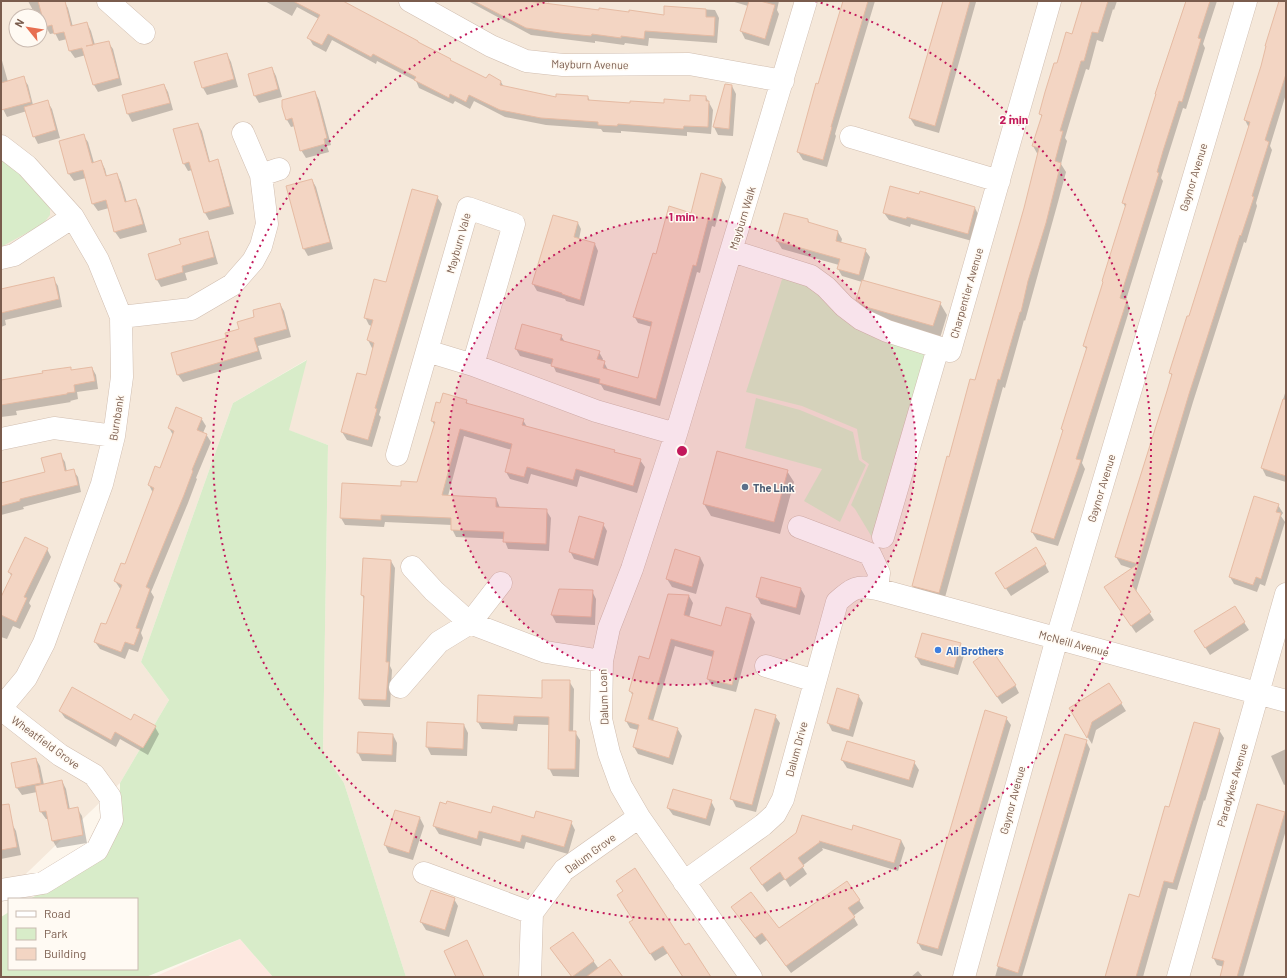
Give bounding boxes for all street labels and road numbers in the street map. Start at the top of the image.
street label: Mayburn Avenue [551,57,629,71]
street label: Gaynor Avenue [1177,141,1210,213]
street label: Mayburn Walk [726,184,758,251]
street label: Mayburn Vale [443,211,473,275]
street label: Charpentier Avenue [947,246,985,340]
street label: Burnbank [106,394,126,442]
street label: Gaynor Avenue [1085,452,1118,524]
street label: McNeill Avenue [1038,627,1111,659]
street label: Dalum Loan [596,669,610,725]
street label: Wheatfield Grove [9,713,83,771]
street label: Dalum Drive [782,720,810,778]
street label: Paradykes Avenue [1214,742,1250,828]
street label: Gaynor Avenue [997,764,1027,836]
street label: Dalum Grove [562,830,618,876]

